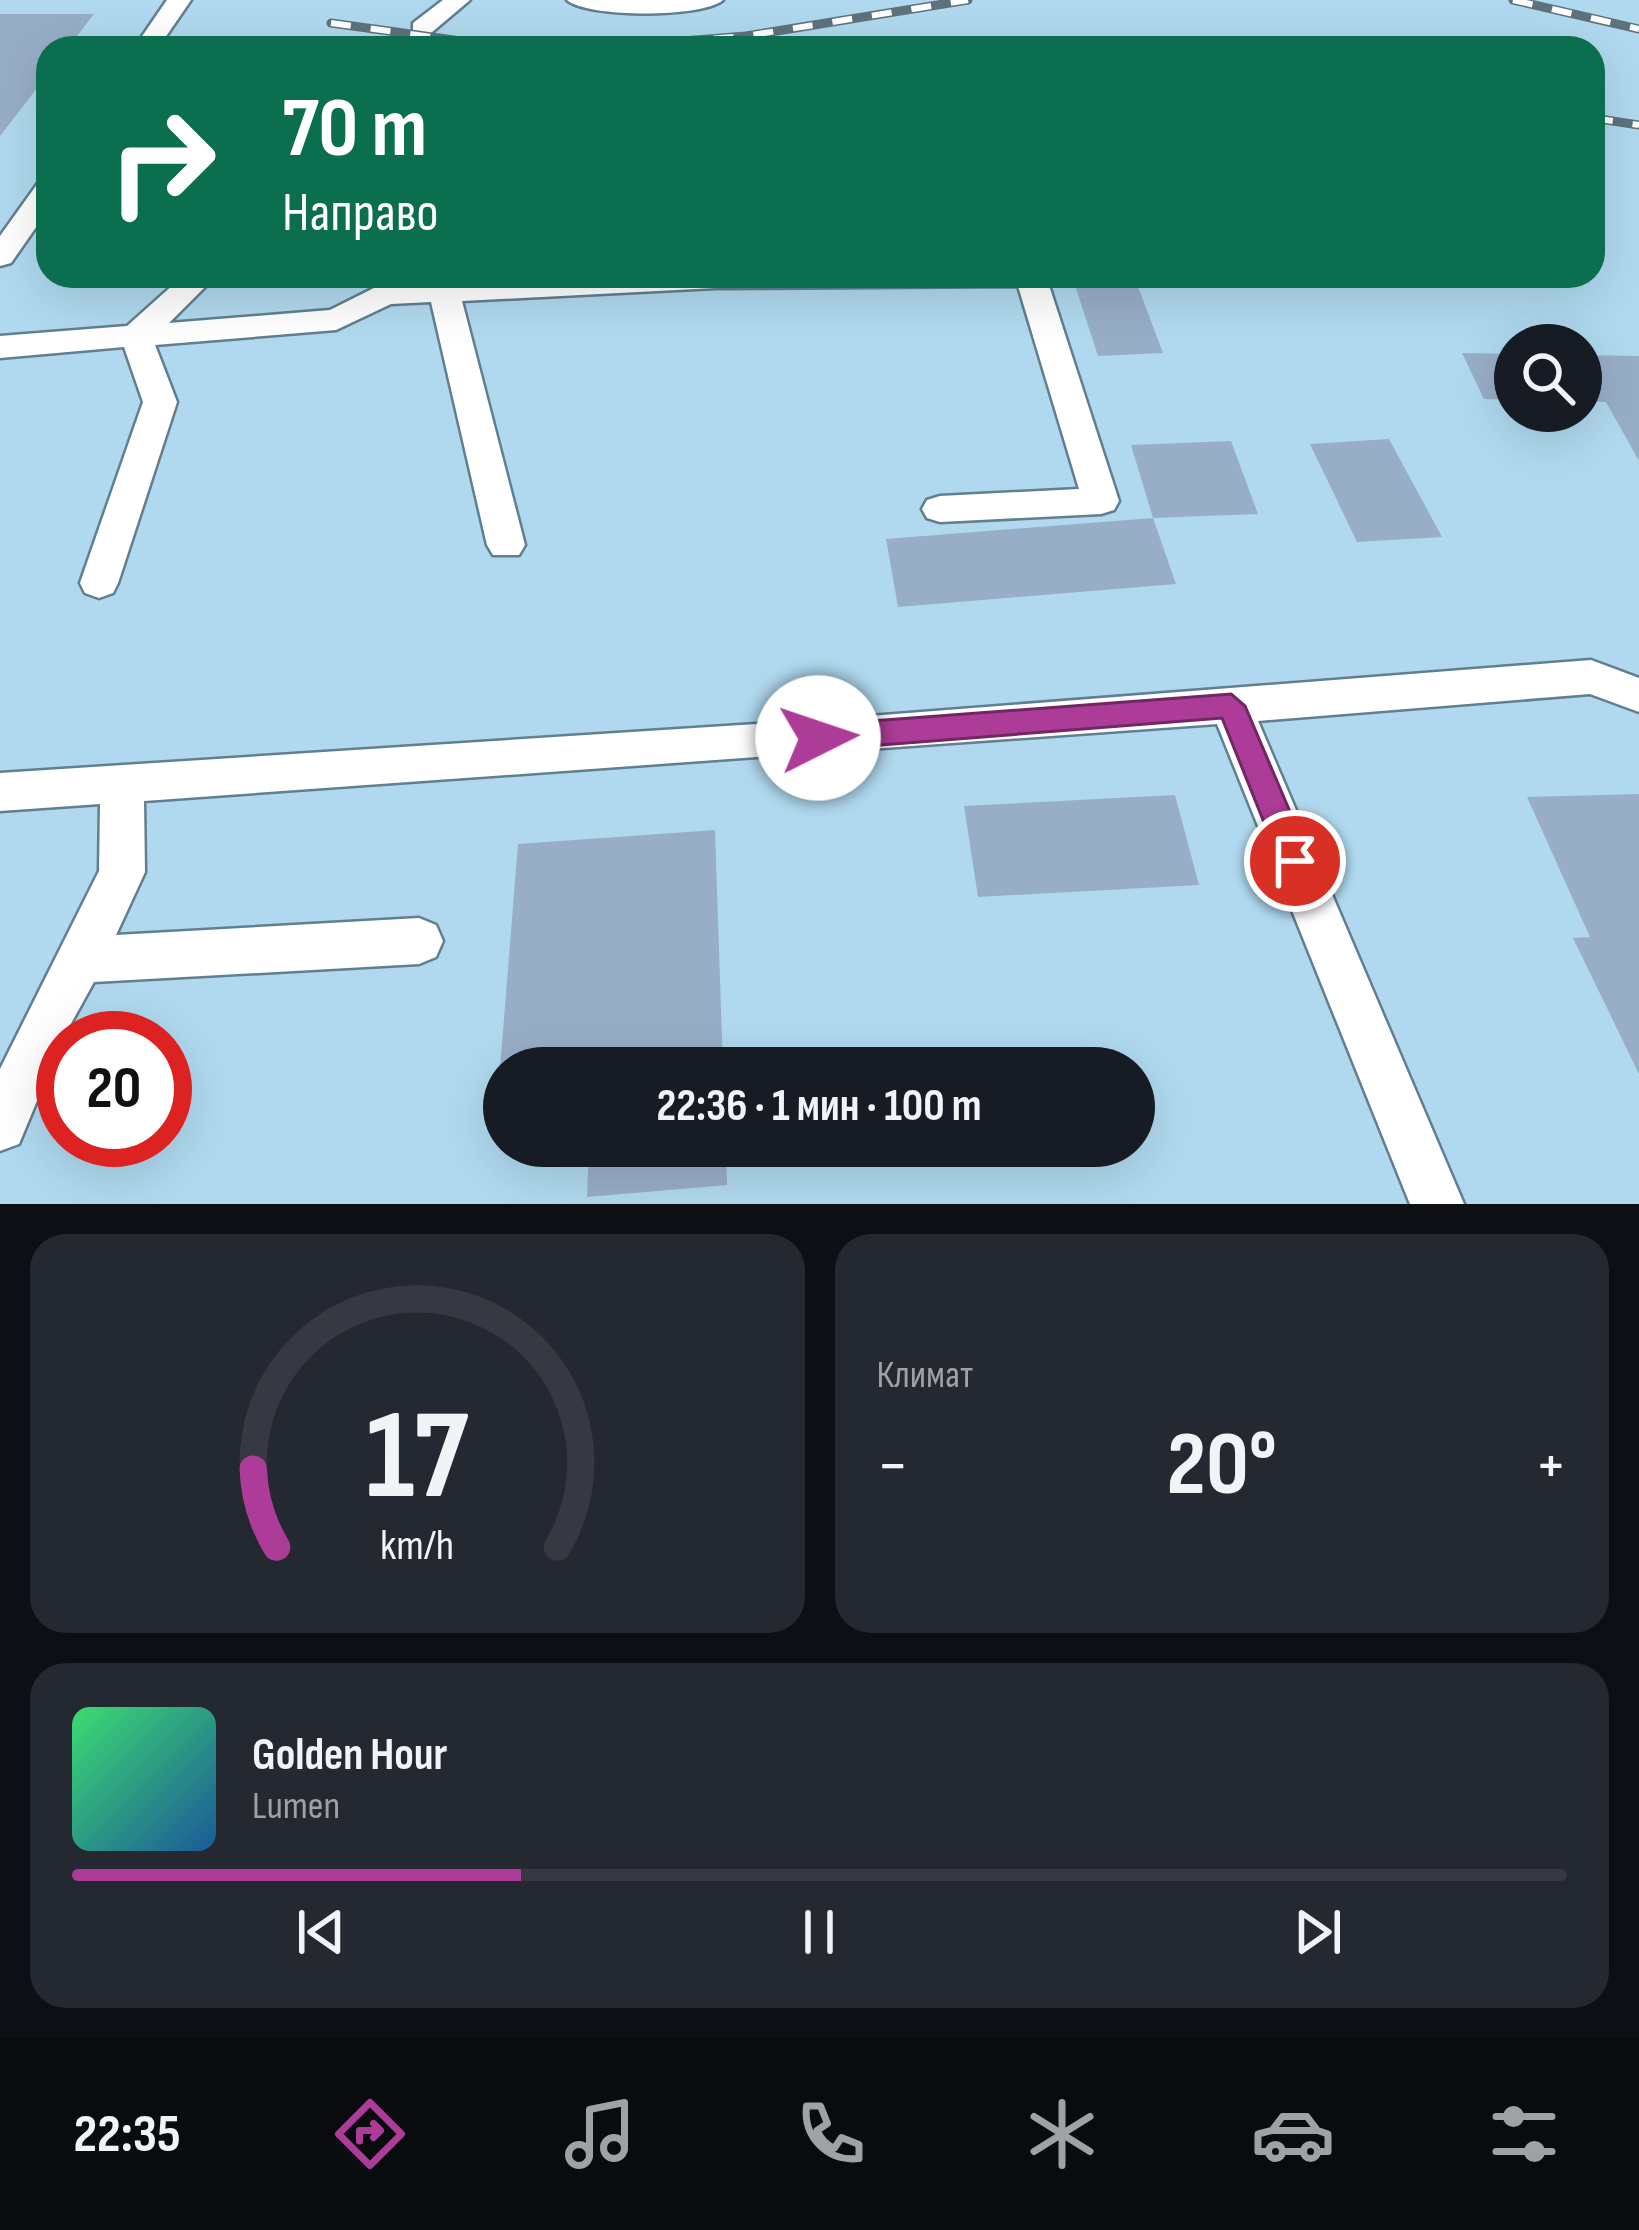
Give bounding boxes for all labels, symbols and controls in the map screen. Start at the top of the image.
text: 70 m [282,79,427,180]
icon: right [84,84,240,240]
text: Направо [282,181,439,246]
map controls [1494,324,1602,432]
button: search [1494,324,1602,432]
position arrow [755,675,881,801]
pin [1244,810,1346,912]
icon: arrive [1262,828,1328,894]
speed limit sign: 20 [36,1011,192,1167]
text: 22:36 · 1 мин · 100 m [657,1079,981,1134]
text: Климат [877,1352,973,1399]
text: 17 [366,1384,469,1533]
text: 20° [1167,1412,1277,1520]
text: − [877,1427,909,1506]
text: + [1535,1427,1567,1506]
text: km/h [380,1519,454,1571]
text: Golden Hour [252,1728,447,1783]
text: Lumen [252,1783,340,1830]
icon: previous [288,1899,354,1965]
icon: pause [786,1899,852,1965]
icon: next [1285,1899,1351,1965]
icon: directions [328,2092,412,2176]
icon: music [558,2092,642,2176]
icon: phone [789,2092,873,2176]
icon: climate [1020,2092,1104,2176]
icon: car [1251,2092,1335,2176]
icon: filters [1482,2092,1566,2176]
text: 22:35 [73,2102,181,2167]

